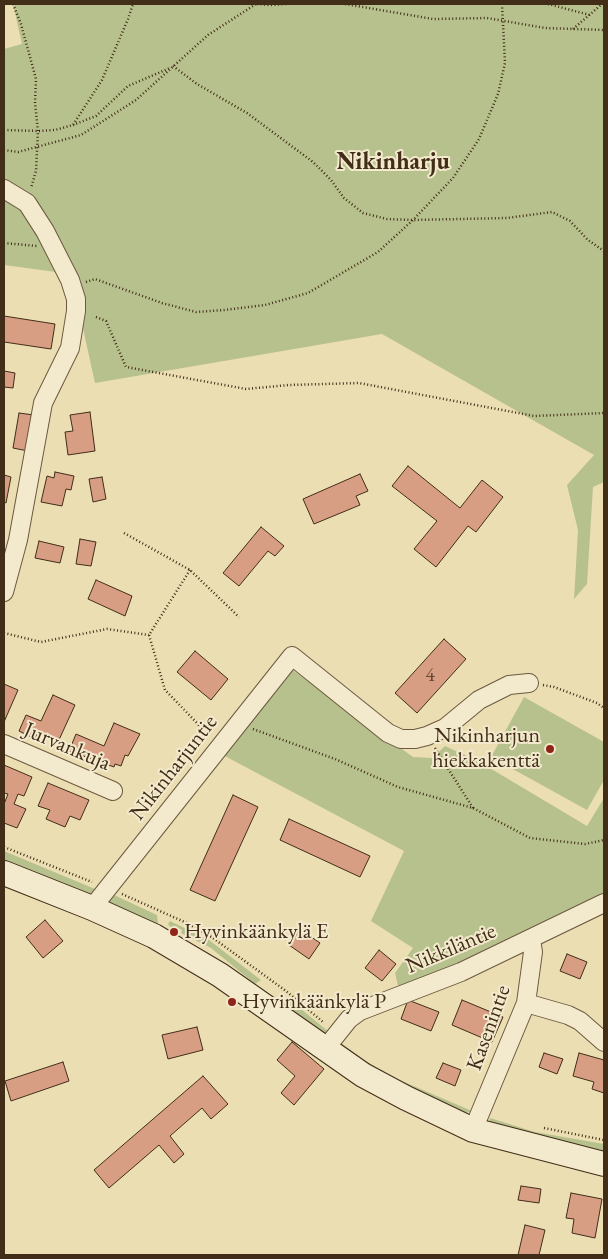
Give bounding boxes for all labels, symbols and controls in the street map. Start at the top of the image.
district label: Nikinharju [336,148,450,176]
house number: 4 [425,664,435,688]
street label: Nikinharjuntie [125,710,223,826]
street label: Jurvankuja [20,717,114,777]
place label: Nikinharjun hiekkakenttä [432,723,540,774]
marker: Nikinharjun hiekkakenttä [544,743,556,755]
street label: Nikkiläntie [402,918,500,980]
place label: Hyvinkäänkylä E [184,919,328,945]
marker: Hyvinkäänkylä E [168,926,180,938]
street label: Kasenintie [461,982,517,1074]
place label: Hyvinkäänkylä P [242,989,386,1015]
marker: Hyvinkäänkylä P [226,996,238,1008]

